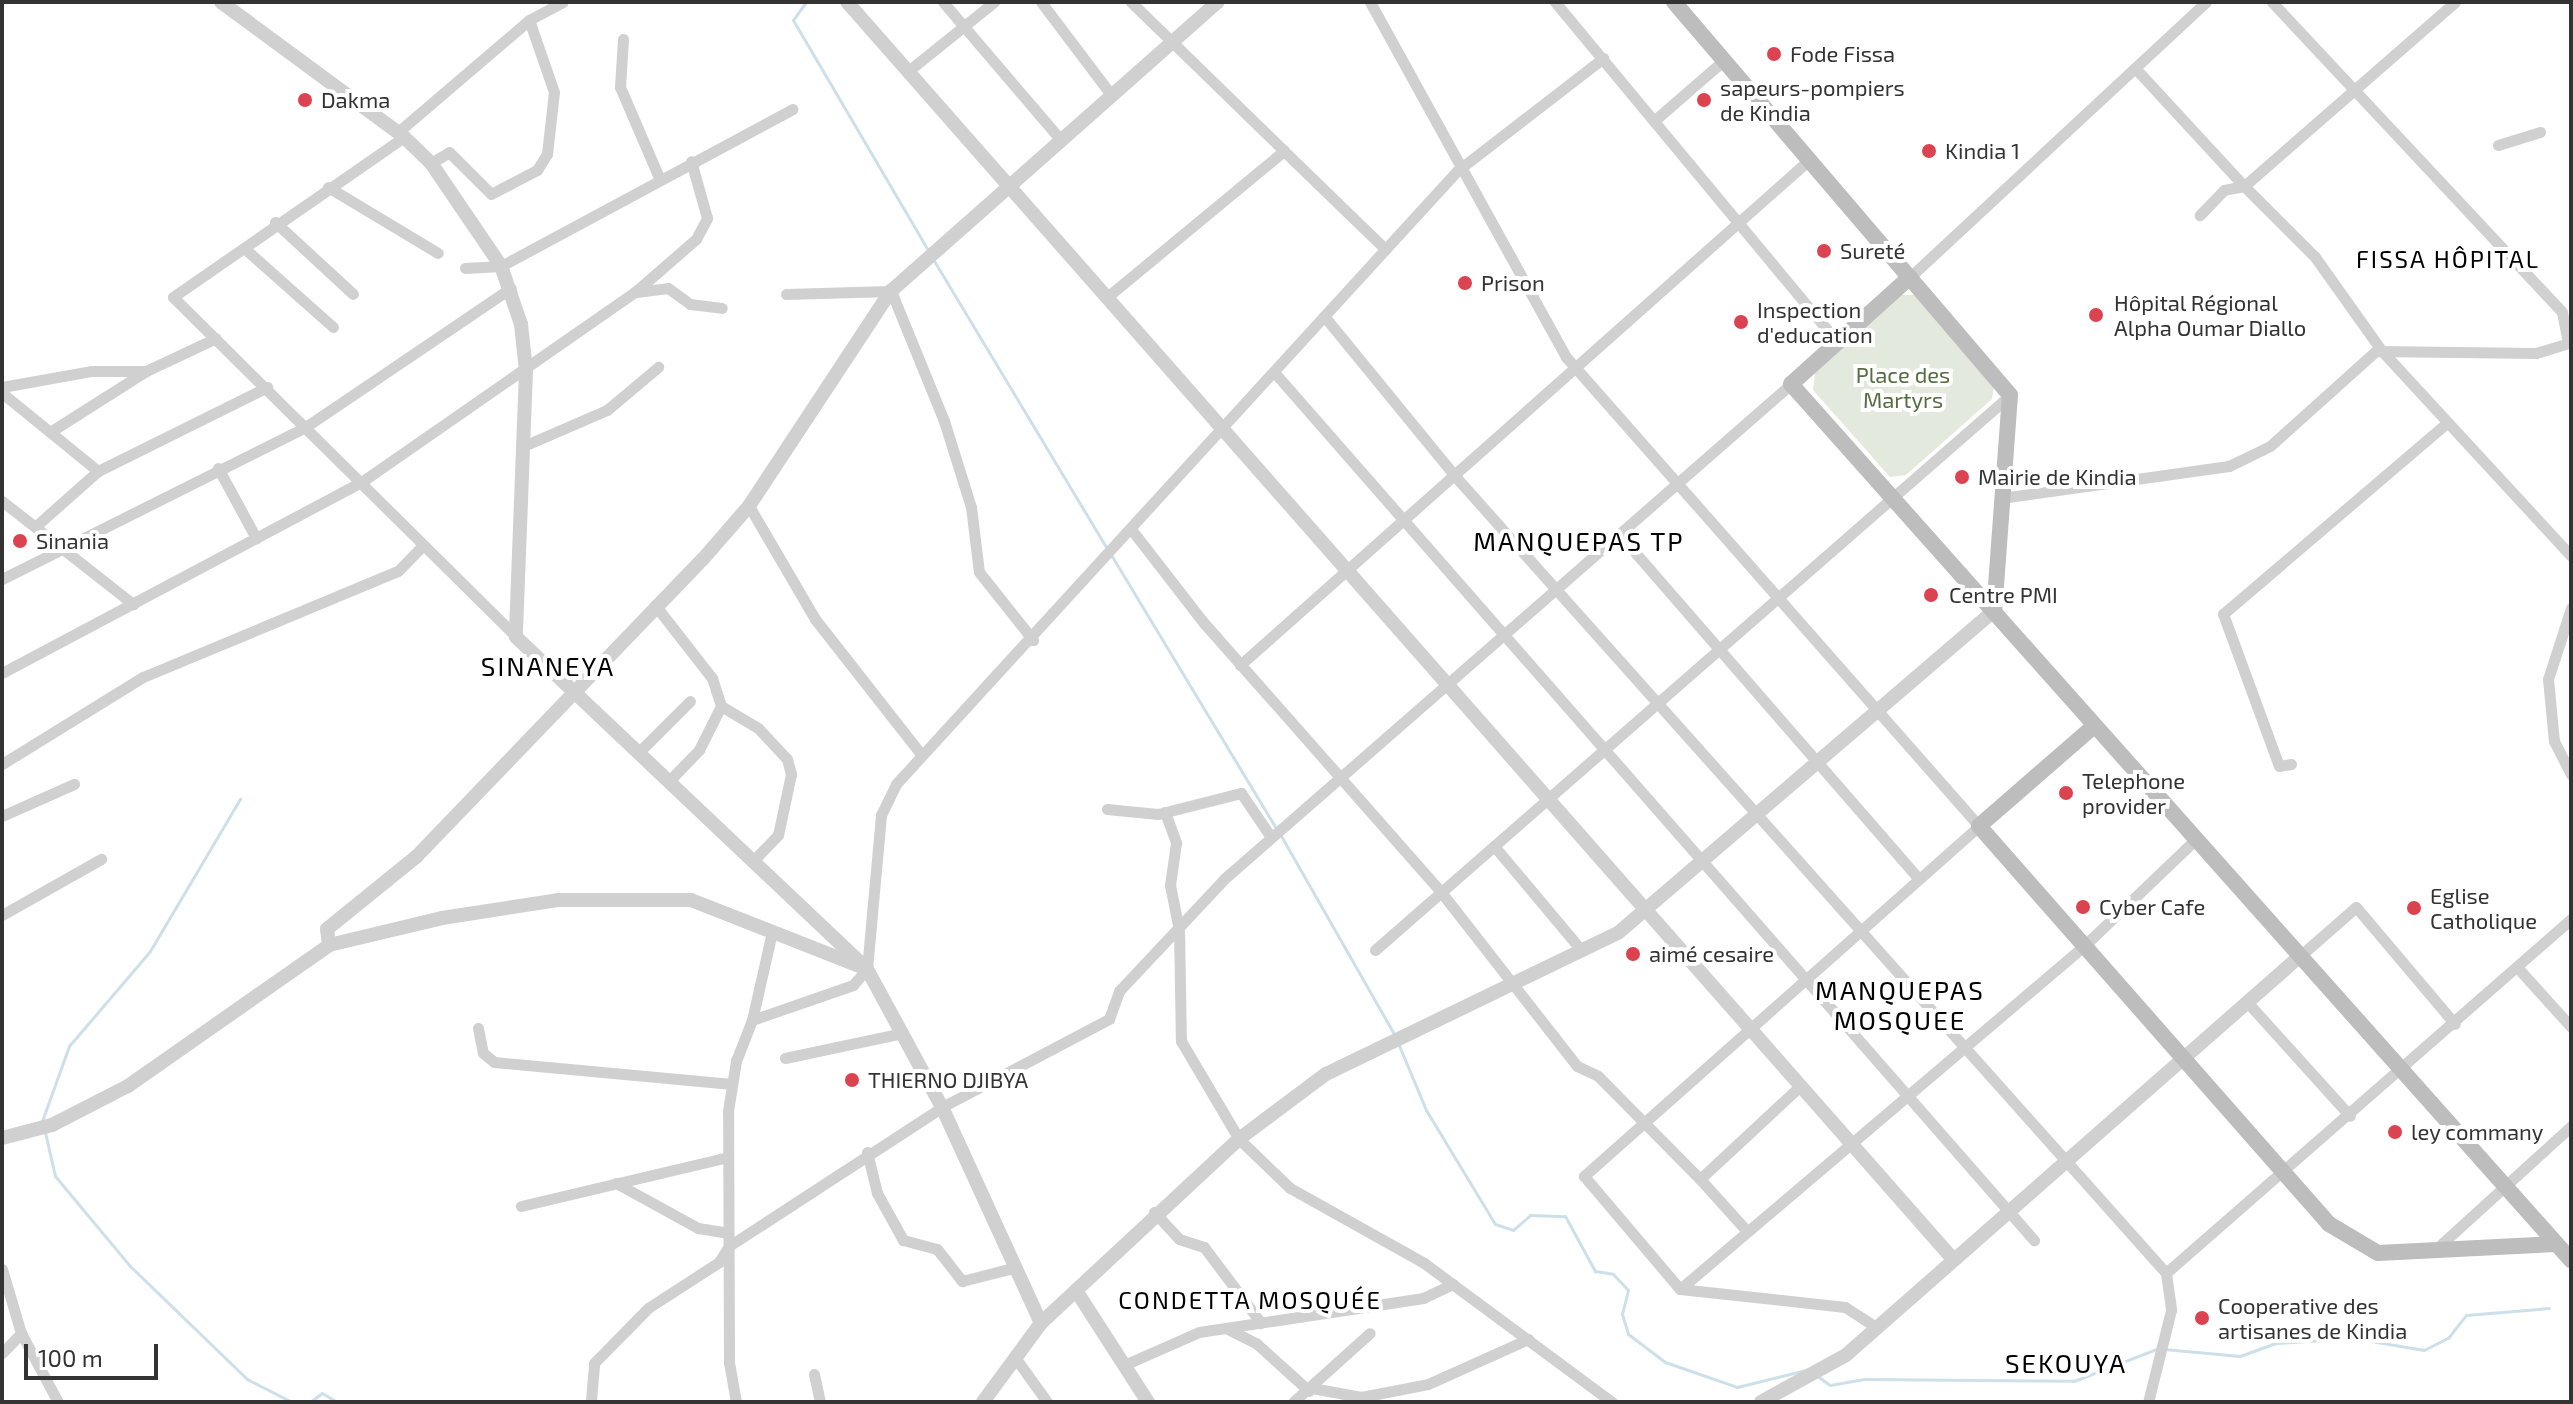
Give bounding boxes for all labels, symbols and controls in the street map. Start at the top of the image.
place label: Fode Fissa [1790,41,1895,67]
marker: Fode Fissa [1765,45,1783,63]
place label: sapeurs-pompiers de Kindia [1720,74,1905,126]
place label: Dakma [321,87,390,113]
marker: Dakma [296,91,314,109]
marker: sapeurs-pompiers de Kindia [1695,91,1713,109]
place label: Kindia 1 [1945,138,2020,164]
marker: Kindia 1 [1920,142,1938,160]
place label: Sureté [1840,238,1905,264]
marker: Sureté [1815,242,1833,260]
district label: FISSA HÔPITAL [2356,245,2540,273]
place label: Prison [1481,270,1545,296]
marker: Prison [1456,274,1474,292]
place label: Hôpital Régional Alpha Oumar Diallo [2114,289,2307,340]
place label: Inspection d'education [1757,296,1873,348]
marker: Hôpital Régional Alpha Oumar Diallo [2085,304,2107,326]
marker: Inspection d'education [1732,313,1750,331]
park label: Place des Martyrs [1856,361,1950,412]
place label: Mairie de Kindia [1978,464,2137,490]
marker: Mairie de Kindia [1953,468,1971,486]
district label: MANQUEPAS TP [1473,525,1685,557]
place label: Sinania [36,528,109,554]
marker: Sinania [11,532,29,550]
place label: Centre PMI [1949,582,2058,608]
marker: Centre PMI [1920,584,1942,606]
district label: SINANEYA [481,650,615,682]
place label: Telephone provider [2082,767,2185,818]
marker: Telephone provider [2057,784,2075,802]
place label: Eglise Catholique [2430,882,2537,934]
place label: Cyber Cafe [2099,894,2206,920]
marker: Cyber Cafe [2074,898,2092,916]
marker: Eglise Catholique [2405,899,2423,917]
place label: aimé cesaire [1649,941,1774,967]
marker: aimé cesaire [1624,945,1642,963]
district label: MANQUEPAS MOSQUEE [1815,974,1985,1036]
place label: THIERNO DJIBYA [868,1067,1028,1093]
marker: THIERNO DJIBYA [843,1071,861,1089]
place label: ley commany [2411,1119,2544,1145]
marker: ley commany [2386,1123,2404,1141]
district label: СONDETTA MOSQUÉE [1118,1286,1382,1314]
place label: Cooperative des artisanes de Kindia [2218,1292,2407,1344]
marker: Cooperative des artisanes de Kindia [2193,1309,2211,1327]
scale bar [28,1328,162,1378]
text: 100 m [38,1343,103,1372]
district label: SEKOUYA [2005,1347,2127,1379]

